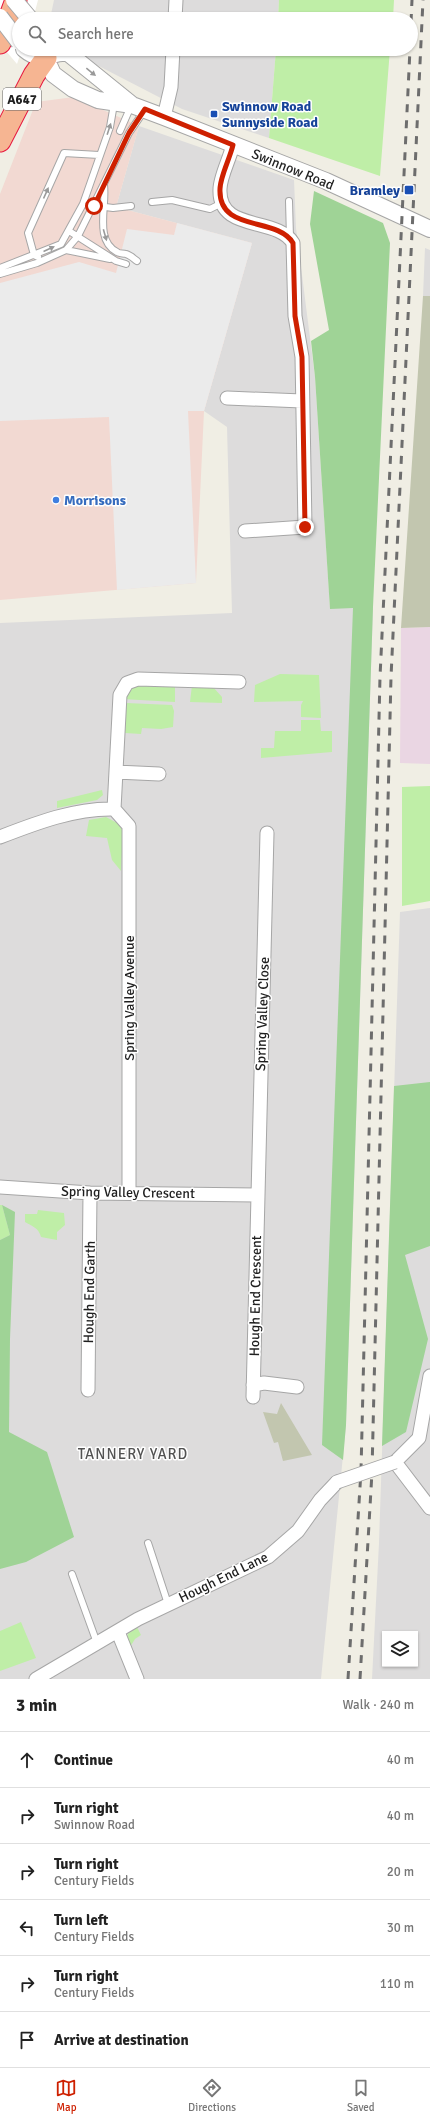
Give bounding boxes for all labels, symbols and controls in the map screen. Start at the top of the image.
search box [12,12,418,56]
icon: search [26,23,48,45]
text: Search here [58,25,134,43]
one-way arrow [86,68,97,77]
road number: A647 [3,88,41,110]
place label: Swinnow Road Sunnyside Road [222,98,318,131]
marker: Swinnow Road Sunnyside Road [209,109,219,119]
one-way arrow [106,123,112,135]
street label: Swinnow Road [249,145,336,194]
place label: Bramley [350,182,400,199]
marker: Bramley [403,184,415,196]
one-way arrow [43,187,49,199]
route start [85,197,103,215]
one-way arrow [102,229,108,242]
one-way arrow [44,246,55,252]
place label: Morrisons [64,492,126,509]
marker: Morrisons [51,495,61,505]
route end [296,518,314,536]
street label: Spring Valley Avenue [121,935,138,1061]
street label: Spring Valley Close [252,957,273,1071]
street label: Spring Valley Crescent [61,1183,195,1202]
street label: Hough End Crescent [246,1235,265,1357]
street label: Hough End Garth [80,1241,99,1343]
district label: TANNERY YARD [78,1445,188,1463]
street label: Hough End Lane [176,1548,271,1606]
map controls [382,1631,418,1667]
button: layers [382,1631,418,1667]
text: 3 min [16,1695,57,1716]
text: Walk · 240 m [343,1697,414,1713]
icon: ahead [16,1749,38,1771]
text: Continue [54,1751,113,1769]
text: 40 m [387,1752,414,1768]
text: Turn right [54,1799,119,1817]
icon: right [16,1805,38,1827]
text: 40 m [387,1808,414,1824]
text: Swinnow Road [54,1817,135,1833]
text: Turn right [54,1855,119,1873]
icon: right [16,1861,38,1883]
text: 20 m [387,1864,414,1880]
text: Century Fields [54,1873,134,1889]
text: Turn left [54,1911,108,1929]
icon: left [16,1917,38,1939]
text: 30 m [387,1920,414,1936]
text: Century Fields [54,1929,134,1945]
text: Turn right [54,1967,119,1985]
icon: right [16,1973,38,1995]
text: 110 m [380,1976,414,1992]
text: Century Fields [54,1985,134,2001]
icon: arrive [16,2029,38,2051]
text: Arrive at destination [54,2031,189,2049]
tab: Map [55,2077,77,2114]
tab: Directions [188,2077,236,2114]
tab: Saved [347,2077,375,2114]

